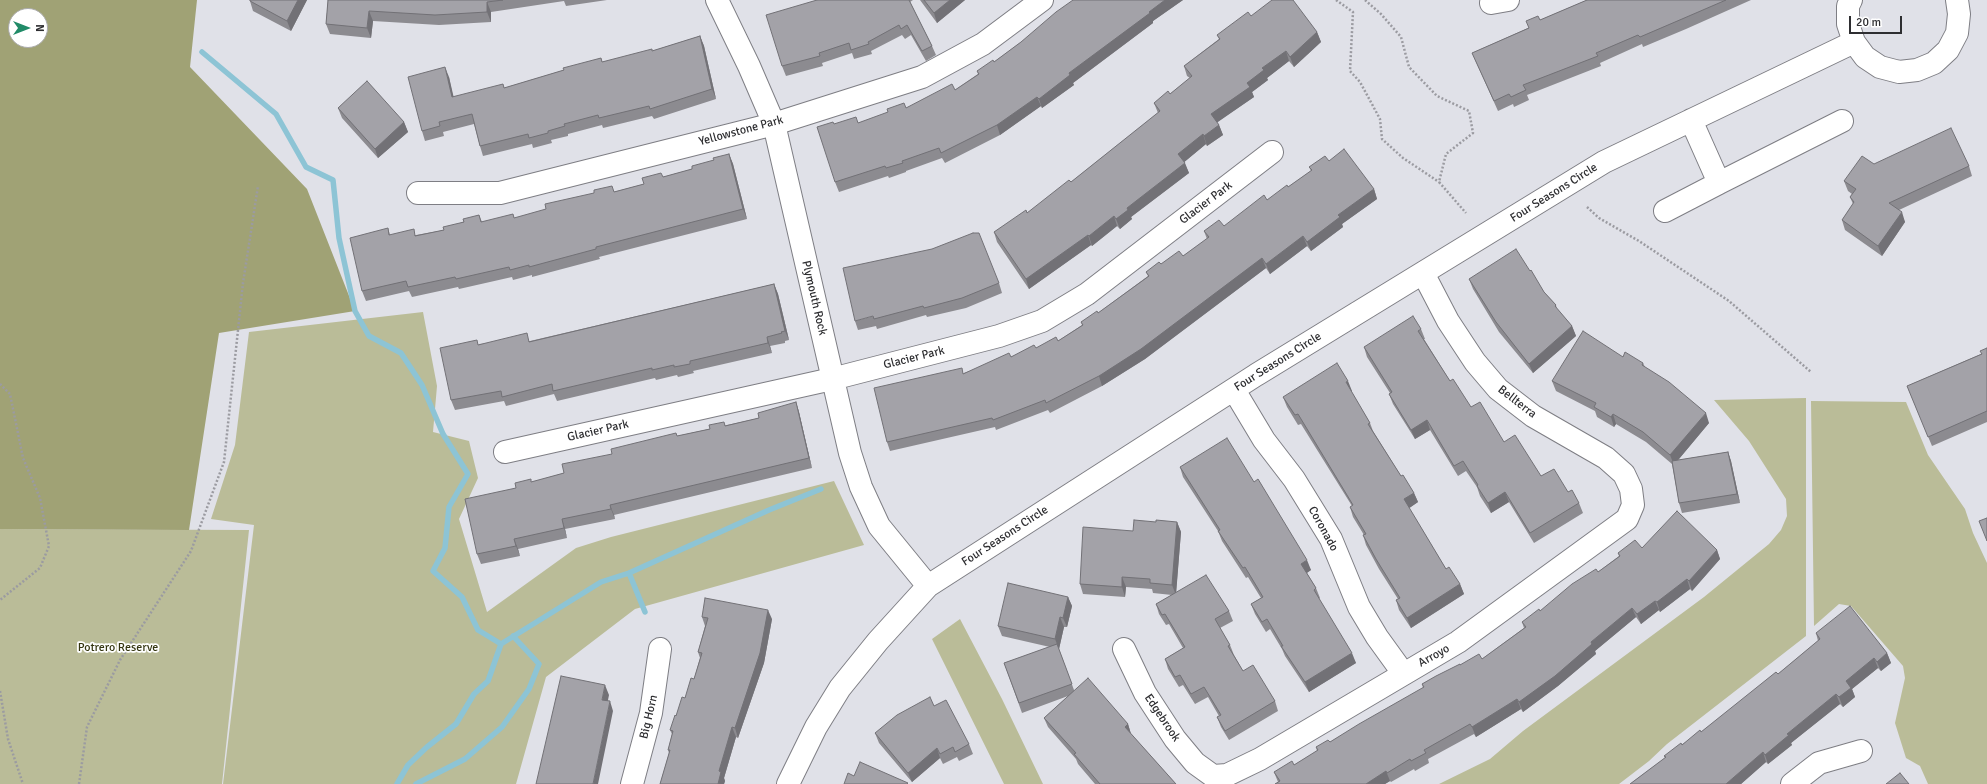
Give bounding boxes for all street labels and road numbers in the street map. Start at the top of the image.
street label: Yellowstone Park [697,113,785,149]
street label: Four Seasons Circle [1508,160,1600,226]
street label: Glacier Park [1177,178,1235,228]
street label: Plymouth Rock [798,259,830,337]
street label: Four Seasons Circle [1232,329,1324,395]
street label: Glacier Park [882,343,946,373]
street label: Bellterra [1495,383,1539,421]
street label: Glacier Park [566,417,630,445]
street label: Four Seasons Circle [959,503,1051,569]
street label: Coronado [1305,504,1341,554]
street label: Arroyo [1416,642,1452,670]
street label: Edgebrook [1141,691,1183,745]
street label: Big Horn [637,694,661,740]

